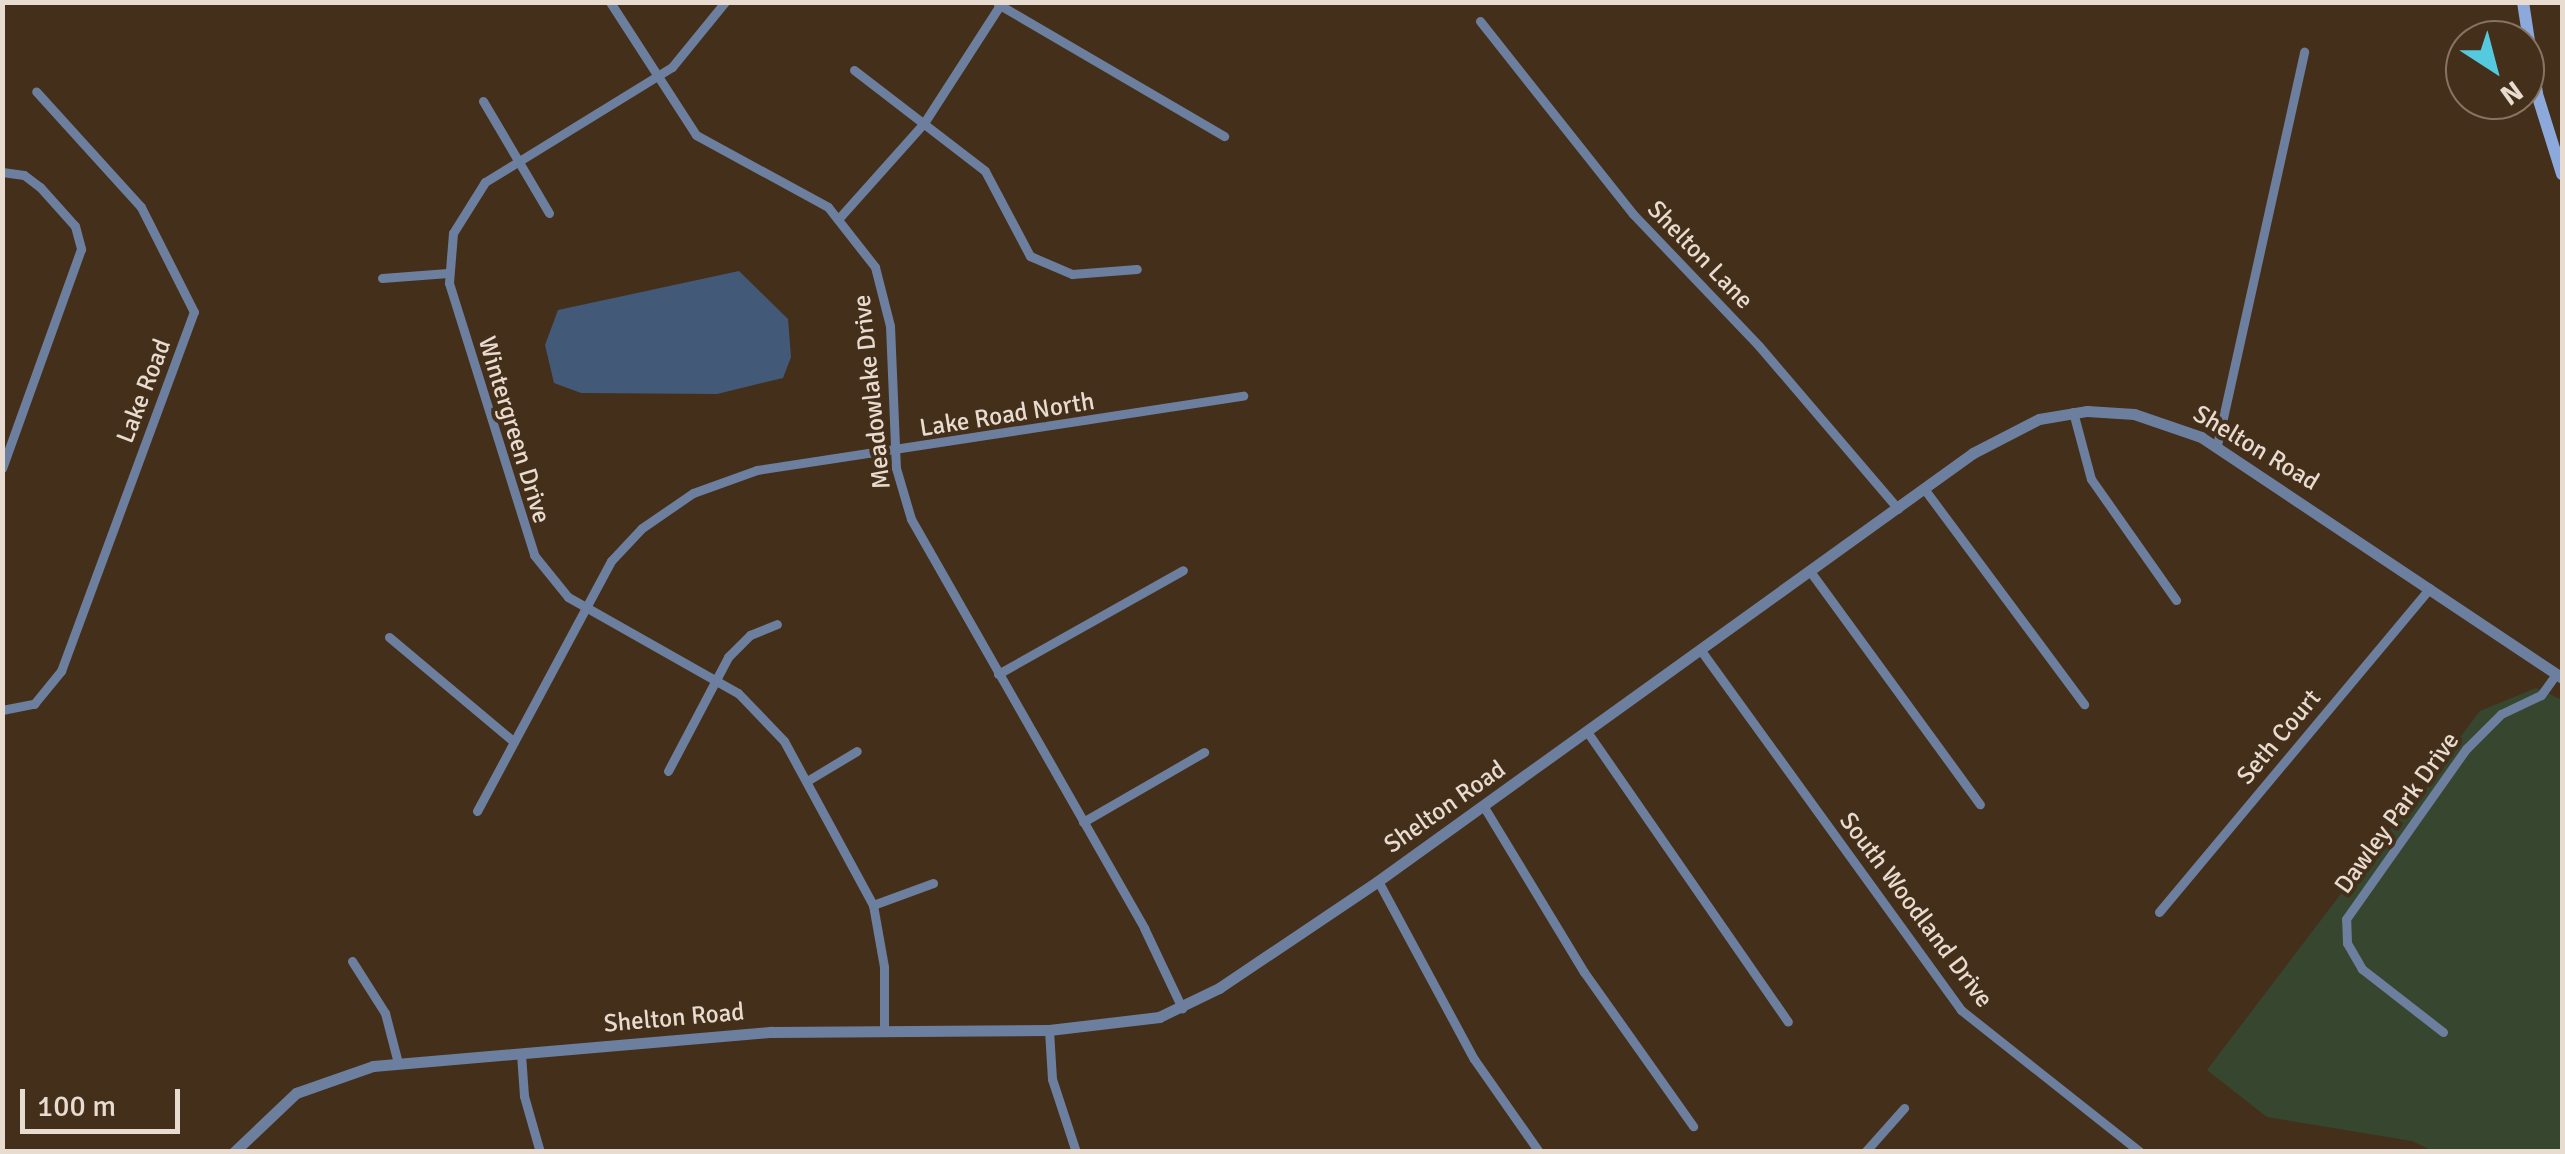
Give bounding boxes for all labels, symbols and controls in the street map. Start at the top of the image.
north arrow [2445,20,2545,120]
text: N [2494,73,2529,112]
street label: Shelton Lane [1641,195,1759,315]
street label: Meadowlake Drive [847,293,897,491]
street label: Wintergreen Drive [471,333,557,527]
street label: Lake Road [110,335,178,447]
street label: Lake Road North [917,386,1097,444]
street label: Shelton Road [2188,399,2324,497]
street label: Seth Court [2231,684,2327,790]
street label: Dawley Park Drive [2328,726,2466,900]
street label: Shelton Road [1379,754,1511,860]
street label: South Woodland Drive [1833,807,1999,1013]
street label: Shelton Road [602,997,746,1039]
scale bar [25,1069,185,1131]
text: 100 m [37,1088,116,1125]

